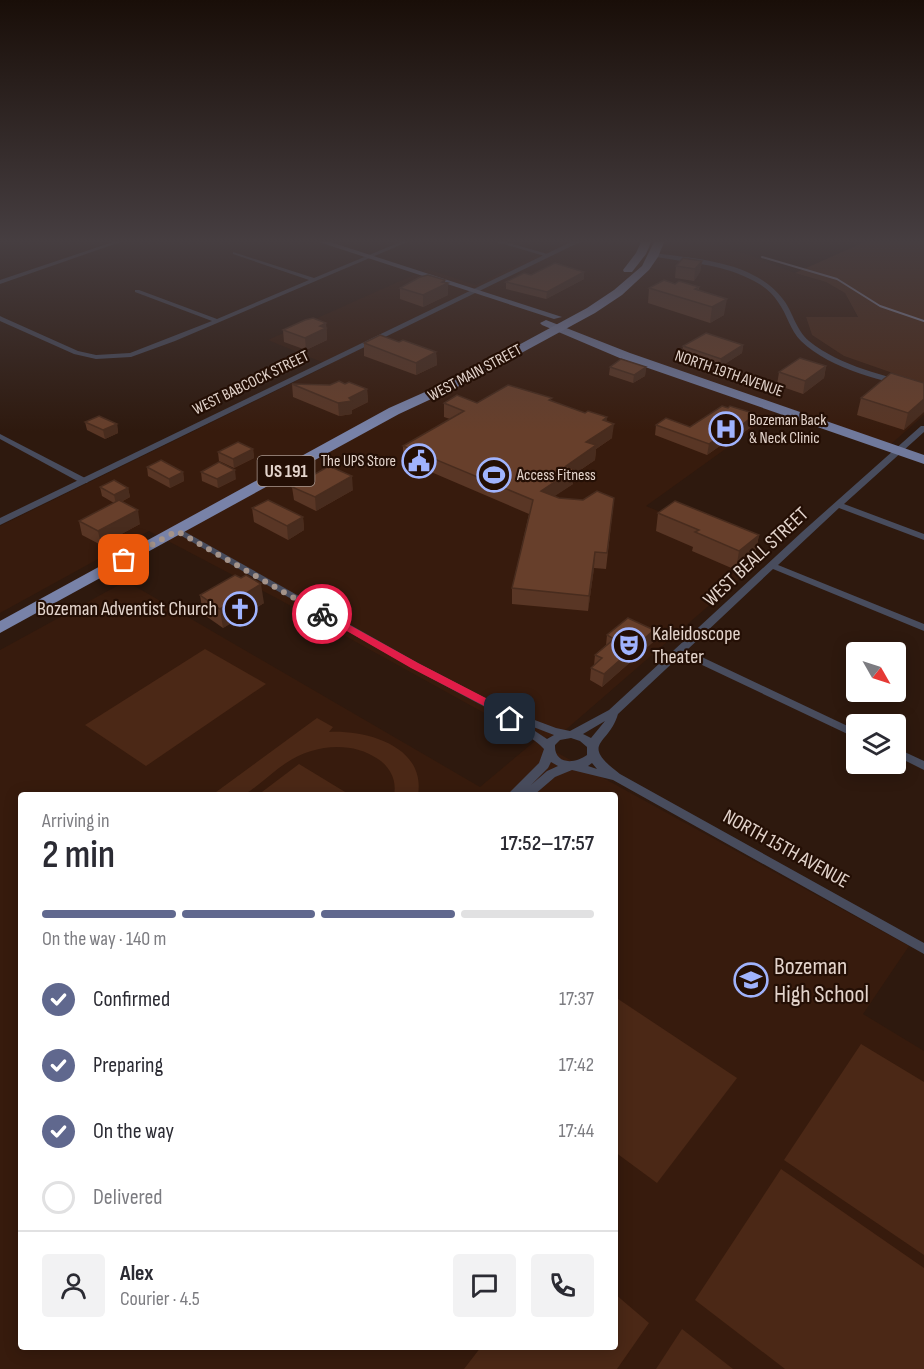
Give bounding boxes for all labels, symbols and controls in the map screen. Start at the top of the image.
street label: WEST MAIN STREET [425,340,526,406]
street label: WEST BABCOCK STREET [190,346,313,419]
street label: NORTH 19TH AVENUE [672,347,786,401]
hospital icon: Bozeman Back & Neck Clinic [708,411,744,447]
place label: Bozeman Back & Neck Clinic [749,411,826,448]
public building icon: The UPS Store [401,443,437,479]
place label: The UPS Store [321,452,396,471]
road number: US 191 [258,456,314,486]
sports icon: Access Fitness [476,457,512,493]
place label: Access Fitness [516,466,596,485]
street label: WEST BEALL STREET [698,502,814,612]
pin [98,534,149,585]
icon: bag [107,543,140,576]
courier [292,584,352,644]
church icon: Bozeman Adventist Church [222,591,258,627]
place label: Bozeman Adventist Church [37,597,217,621]
icon: bike [306,598,339,631]
place label: Kaleidoscope Theater [652,622,740,669]
theatre icon: Kaleidoscope Theater [611,627,647,663]
north arrow [846,642,906,702]
map controls [846,642,906,774]
pin [484,693,535,744]
icon: home [493,702,526,735]
button: layers [846,714,906,774]
street label: NORTH 15TH AVENUE [719,804,853,894]
text: Arriving in [42,809,110,833]
text: 17:52–17:57 [501,830,594,857]
text: 2 min [42,832,115,879]
text: On the way · 140 m [42,927,166,951]
place label: Bozeman High School [774,952,869,1009]
school or university icon: Bozeman High School [733,962,769,998]
icon: check [42,983,75,1016]
text: Confirmed [93,986,170,1013]
text: 17:37 [559,987,594,1011]
icon: check [42,1049,75,1082]
text: Preparing [93,1052,163,1079]
text: 17:42 [559,1053,594,1077]
icon: check [42,1115,75,1148]
text: On the way [93,1118,174,1145]
text: 17:44 [559,1119,594,1143]
text: Delivered [93,1184,162,1211]
button: person [42,1254,105,1317]
button: chat [453,1254,516,1317]
button: phone [531,1254,594,1317]
text: Alex [120,1260,153,1287]
text: Courier · 4.5 [120,1287,200,1311]

